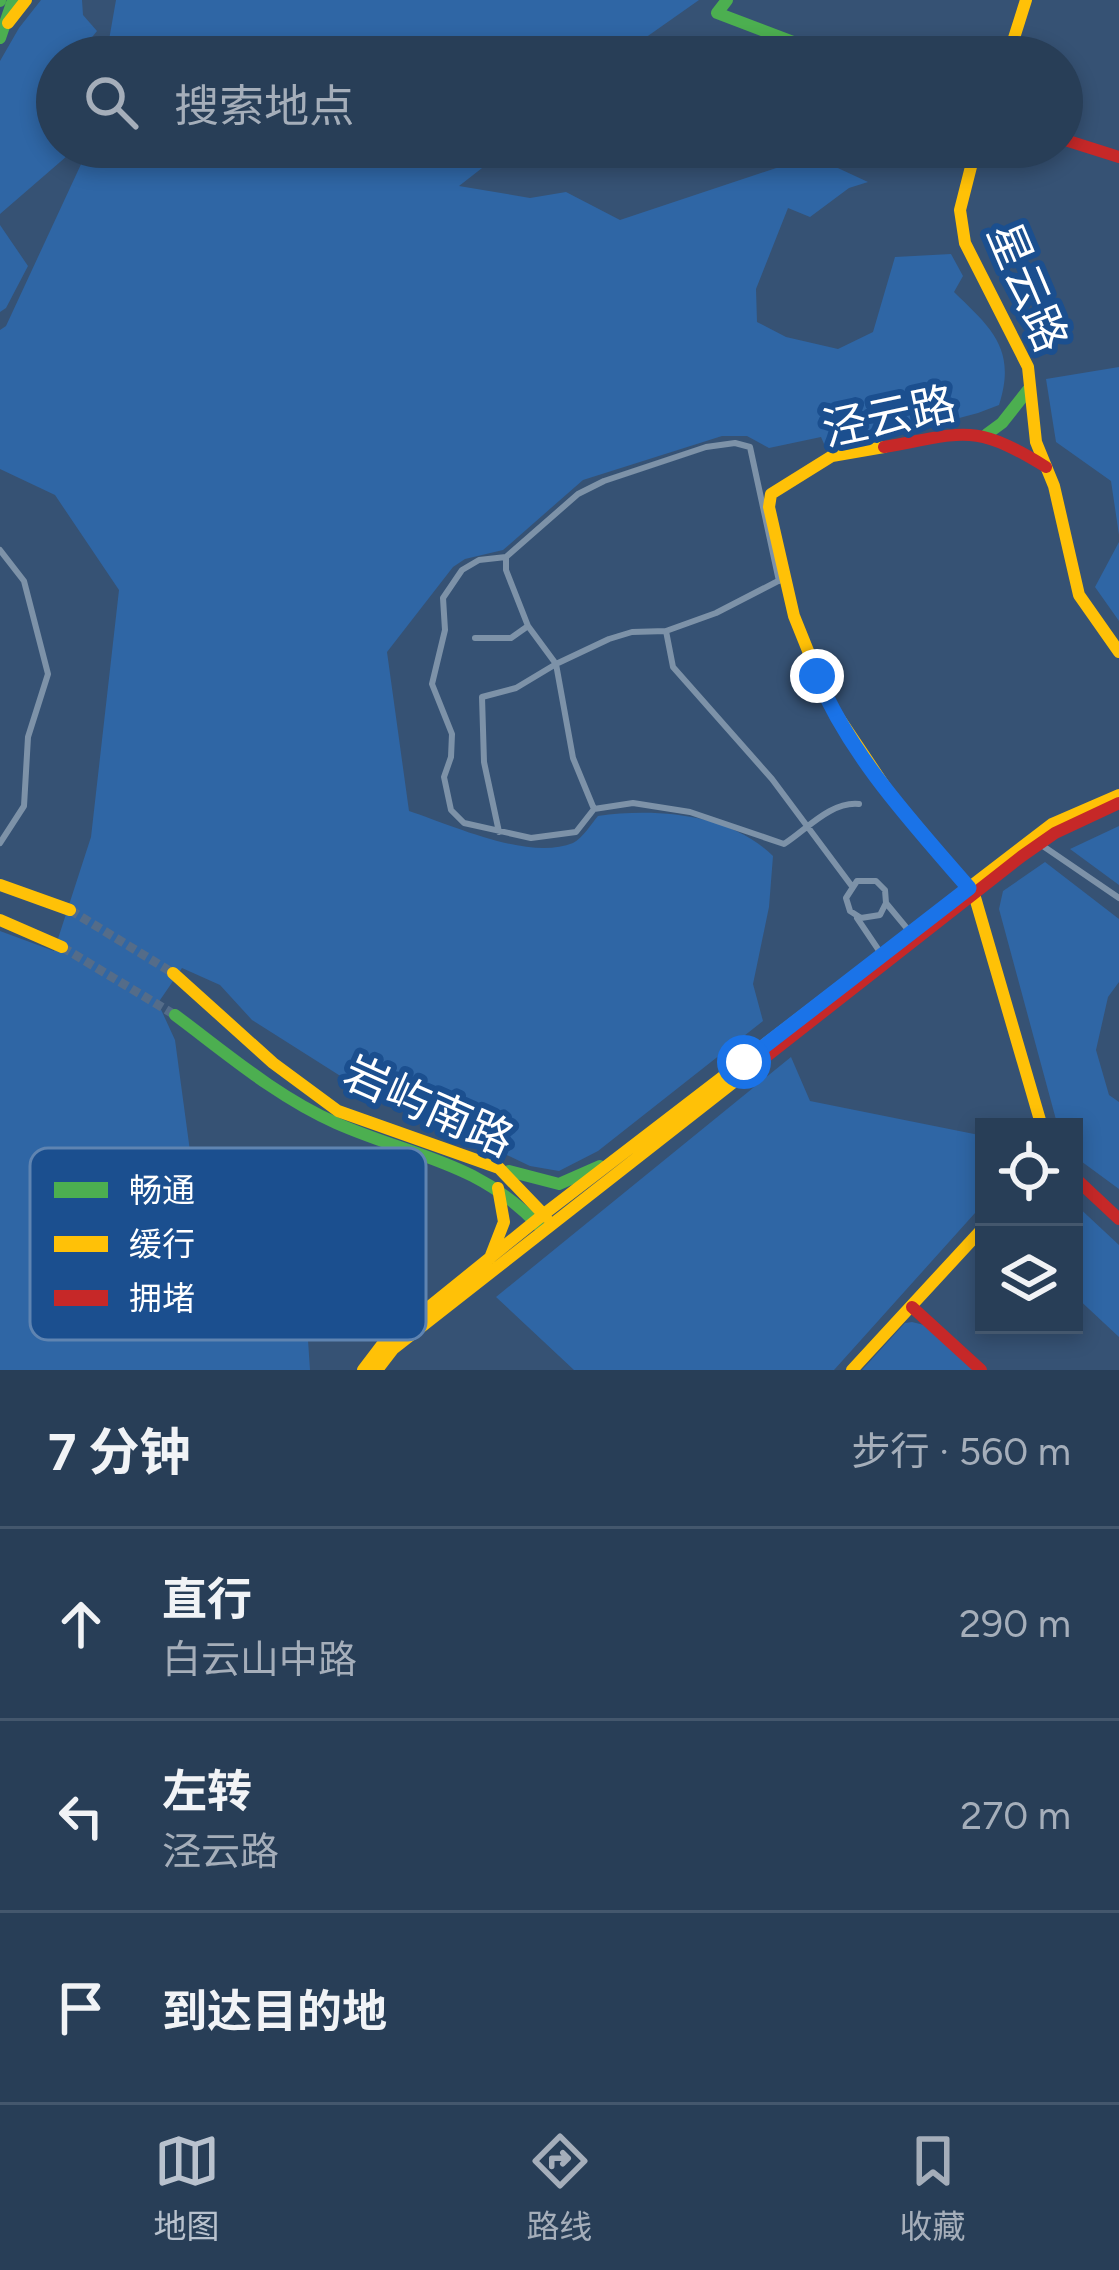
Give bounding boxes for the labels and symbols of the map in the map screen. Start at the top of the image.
street label: 星云路 [977,214,1079,360]
street label: 泾云路 [817,376,961,456]
route end [790,649,844,703]
route start [717,1035,771,1089]
street label: 岩屿南路 [336,1045,522,1167]
legend [30,1148,426,1340]
text: 畅通 [129,1171,195,1210]
text: 缓行 [129,1225,195,1264]
text: 拥堵 [129,1279,195,1318]

